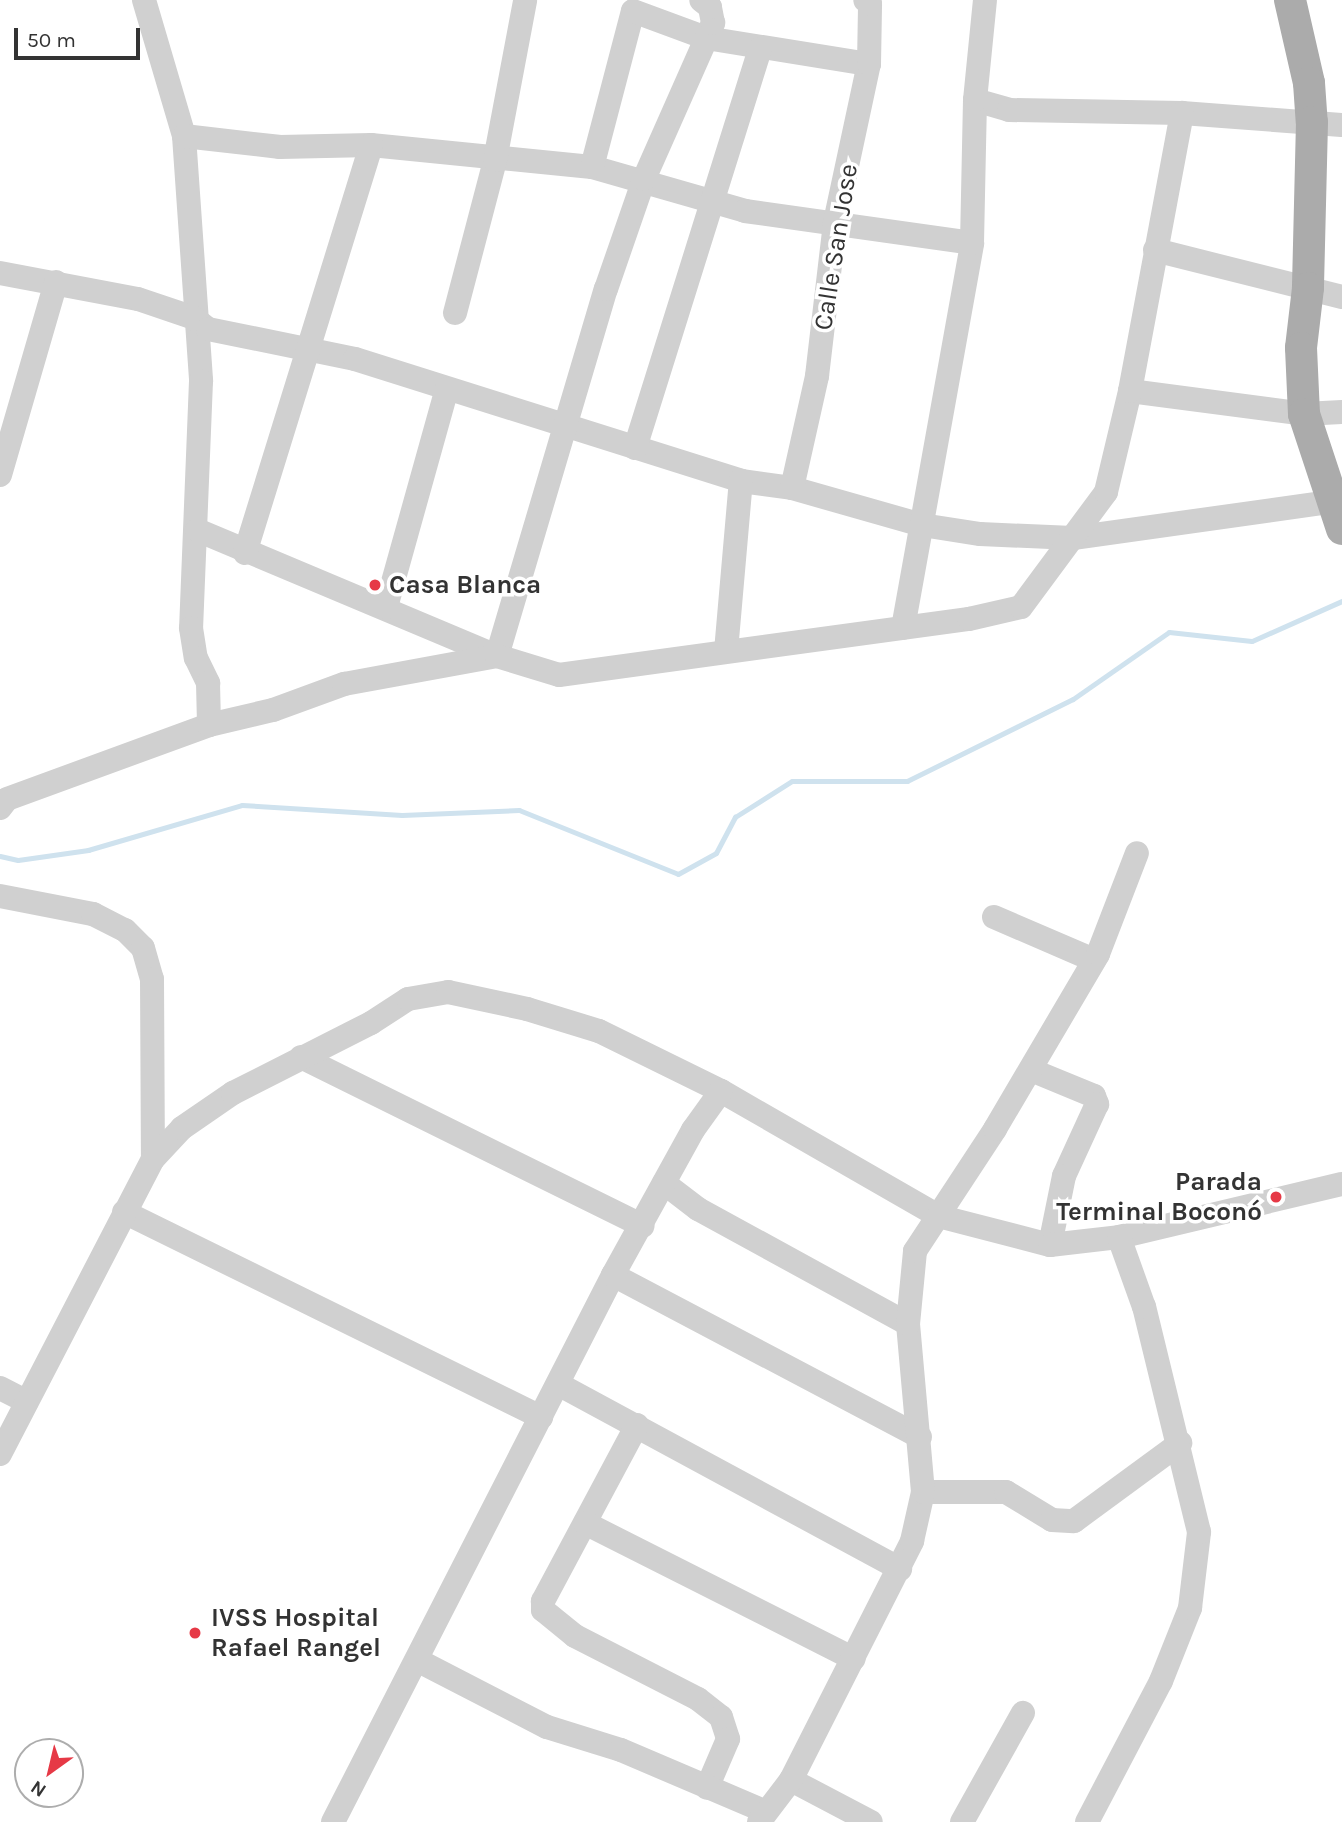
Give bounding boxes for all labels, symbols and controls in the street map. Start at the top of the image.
scale bar [18,14,144,58]
text: 50 m [27,28,76,52]
street label: Calle San Jose [807,162,865,332]
place label: Casa Blanca [389,569,541,601]
marker: Casa Blanca [367,577,383,593]
place label: Parada Terminal Boconó [1056,1166,1262,1228]
marker: Parada Terminal Boconó [1268,1189,1284,1205]
place label: IVSS Hospital Rafael Rangel [211,1602,381,1664]
marker: IVSS Hospital Rafael Rangel [185,1623,205,1643]
north arrow [14,1738,84,1808]
text: N [27,1776,50,1802]

